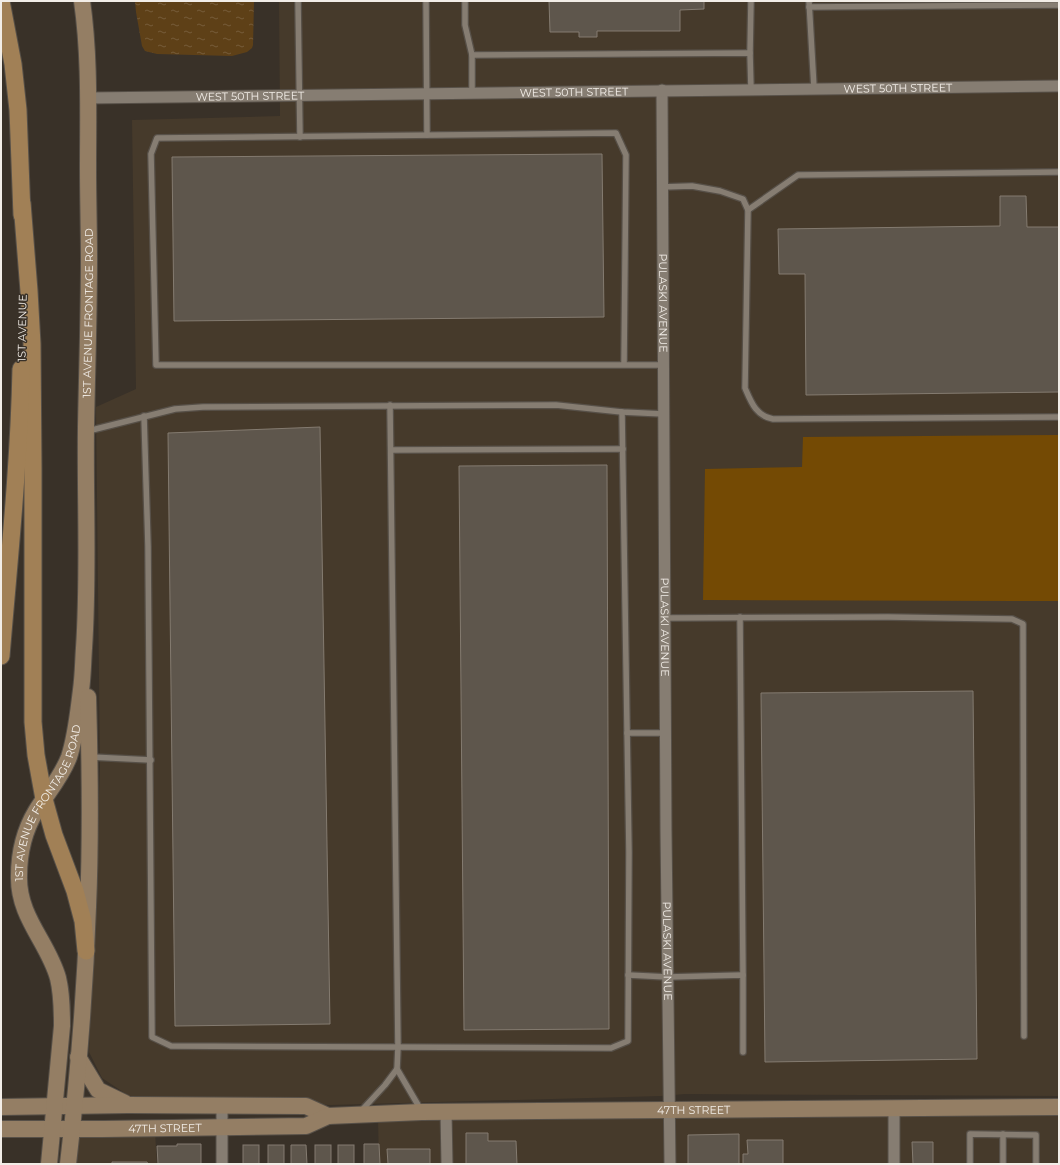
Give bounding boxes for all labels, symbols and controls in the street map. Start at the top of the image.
street label: WEST 50TH STREET [843,80,953,96]
street label: WEST 50TH STREET [520,84,629,100]
street label: WEST 50TH STREET [196,88,305,104]
street label: 1ST AVENUE FRONTAGE ROAD [80,228,96,398]
street label: PULASKI AVENUE [656,253,670,353]
street label: 1ST AVENUE [14,294,30,362]
street label: PULASKI AVENUE [658,577,672,677]
street label: 1ST AVENUE FRONTAGE ROAD [12,723,83,881]
street label: PULASKI AVENUE [660,901,675,1001]
street label: 47TH STREET [657,1103,731,1117]
street label: 47TH STREET [128,1121,202,1136]

